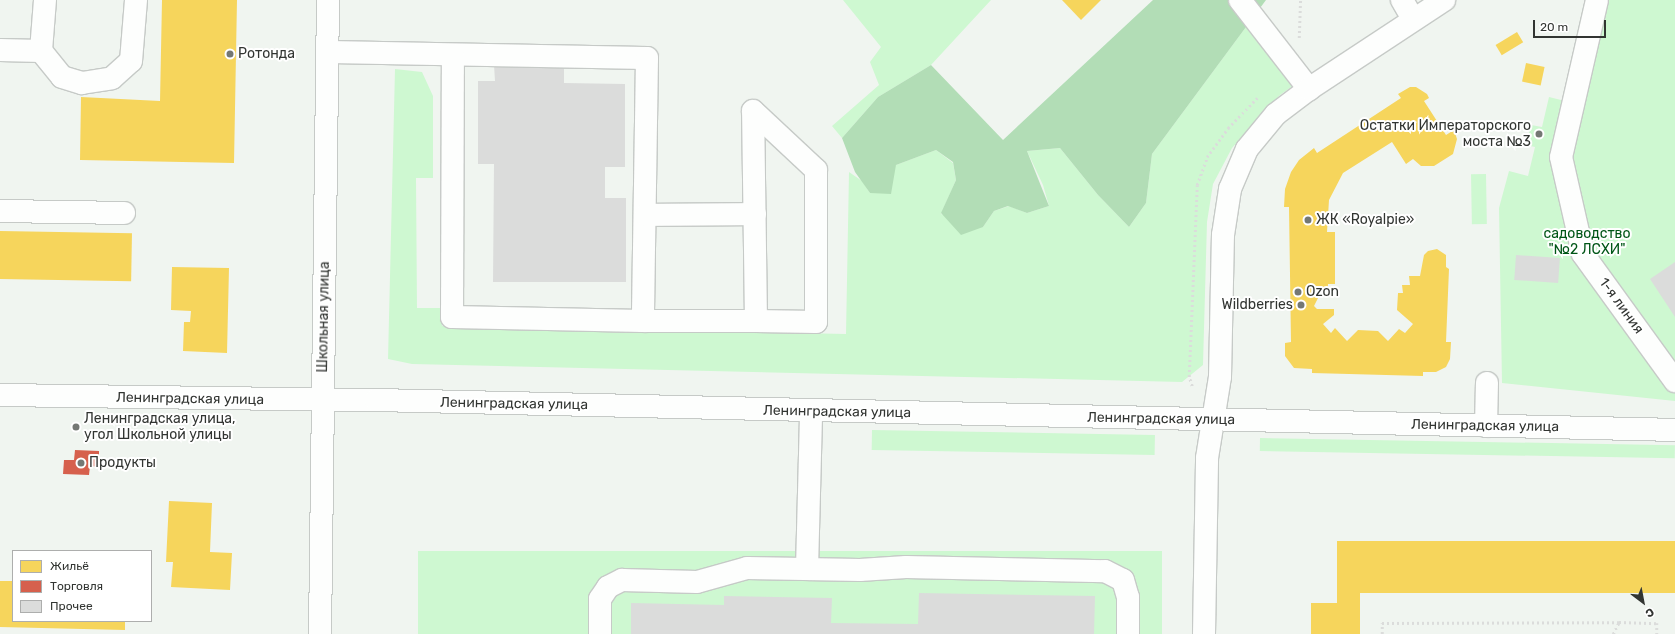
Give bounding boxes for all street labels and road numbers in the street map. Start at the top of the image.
street label: Школьная улица [315,261,333,373]
street label: 1-я линия [1595,275,1647,337]
street label: Ленинградская улица [116,389,264,409]
street label: Ленинградская улица [440,394,588,414]
street label: Ленинградская улица [763,402,911,422]
street label: Ленинградская улица [1087,409,1235,429]
street label: Ленинградская улица [1411,416,1559,436]

